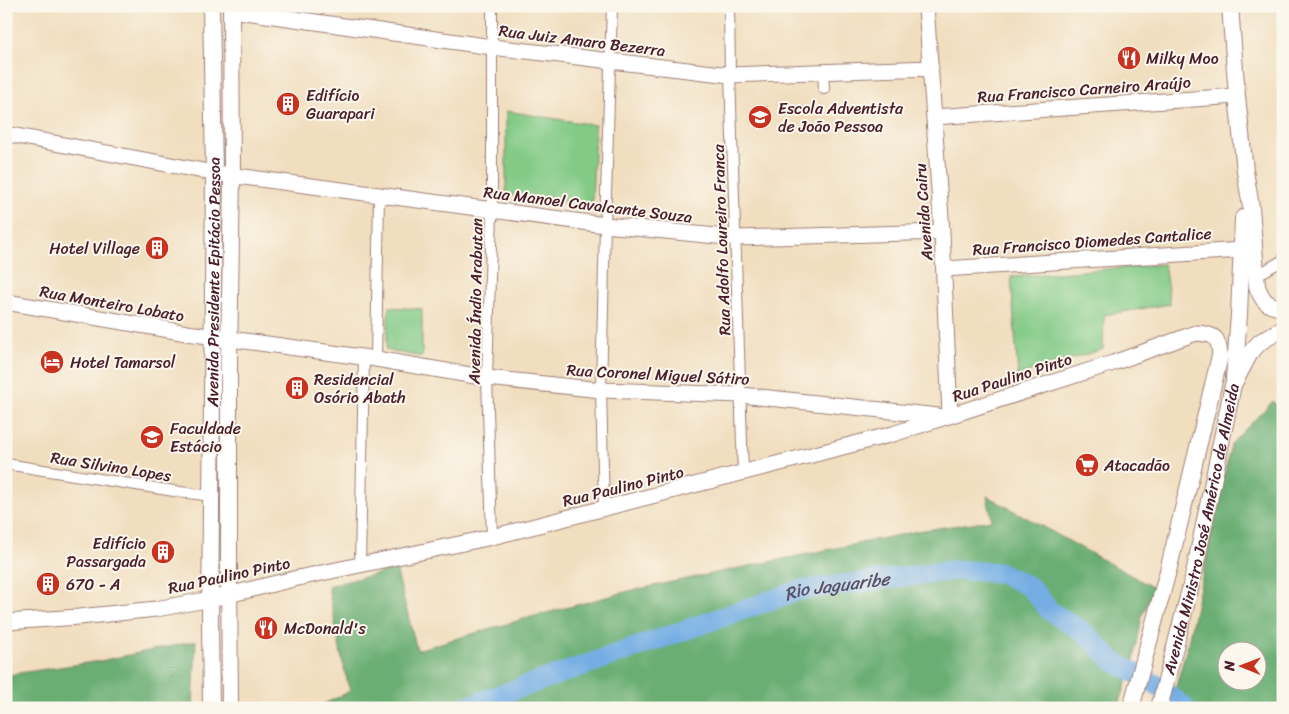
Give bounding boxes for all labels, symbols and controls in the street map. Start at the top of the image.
street label: Rua Juiz Amaro Bezerra [497,16,667,65]
place label: Milky Moo [1146,44,1219,73]
restaurant icon: Milky Moo [1116,45,1142,71]
street label: Rua Francisco Carneiro Araújo [976,68,1192,111]
place label: Edifício Guarapari [306,81,375,128]
building icon: Edifício Guarapari [275,91,301,117]
place label: Escola Adventista de João Pessoa [778,94,904,141]
school or university icon: Escola Adventista de João Pessoa [747,104,773,130]
street label: Rua Adolfo Loureiro Franca [704,143,739,336]
street label: Avenida Presidente Epitácio Pessoa [198,157,229,408]
street label: Avenida Cairu [906,162,941,263]
street label: Rua Manoel Cavalcante Souza [482,177,694,232]
street label: Avenida Índio Arabutan [460,217,491,385]
street label: Rua Francisco Diomedes Cantalice [971,219,1213,264]
place label: Hotel Village [49,234,140,263]
building icon: Hotel Village [144,235,170,261]
street label: Rua Monteiro Lobato [37,277,187,330]
street label: Rua Paulino Pinto [949,345,1076,410]
place label: Hotel Tamarsol [70,348,176,377]
hotel icon: Hotel Tamarsol [39,349,65,375]
street label: Rua Coronel Miguel Sátiro [566,355,750,394]
place label: Residencial Osório Abath [314,365,406,412]
building icon: Residencial Osório Abath [284,375,310,401]
street label: Avenida Ministro José Américo de Almeida [1154,381,1248,679]
place label: Faculdade Estácio [170,414,241,461]
school or university icon: Faculdade Estácio [139,424,165,450]
street label: Rua Silvino Lopes [49,443,174,490]
place label: Atacadão [1103,451,1170,480]
supermarket icon: Atacadão [1074,452,1100,478]
street label: Rua Paulino Pinto [559,457,687,516]
place label: Edifício Passargada [66,529,146,576]
building icon: Edifício Passargada [150,539,176,565]
street label: Rua Paulino Pinto [165,548,293,603]
water label: Rio Jaguaribe [779,563,893,610]
place label: 670 - A [66,570,121,599]
building icon: 670 - A [35,571,61,597]
place label: McDonald's [284,614,366,643]
restaurant icon: McDonald's [253,615,279,641]
north arrow [1216,642,1266,692]
text: N [1217,660,1242,672]

